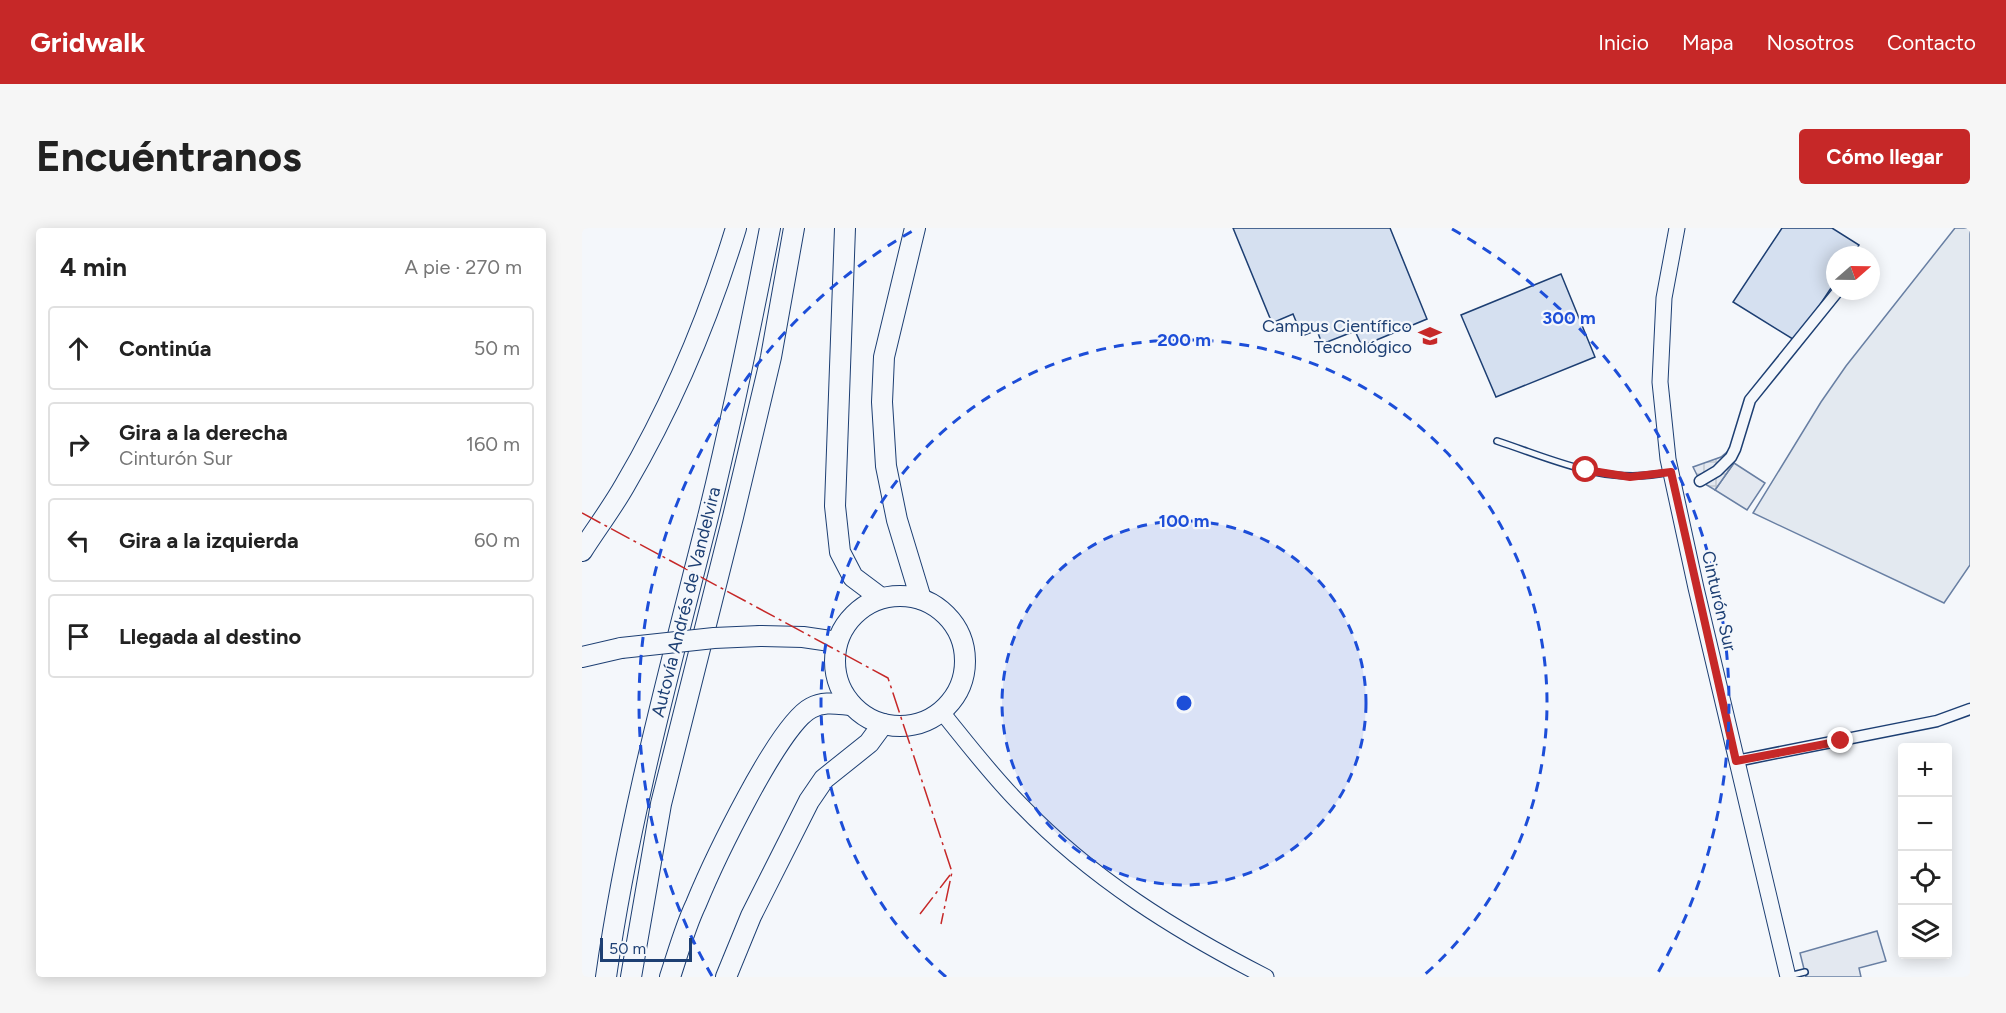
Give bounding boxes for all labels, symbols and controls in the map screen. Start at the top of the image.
text: Gridwalk [30,25,145,59]
text: Inicio [1598,30,1649,55]
text: Mapa [1682,30,1734,55]
text: Nosotros [1767,30,1854,55]
text: Contacto [1887,30,1976,55]
button: Cómo llegar [1799,129,1970,184]
text: Encuéntranos [36,131,302,182]
north arrow [1826,246,1880,300]
text: 4 min [60,251,127,283]
text: A pie · 270 m [404,255,522,279]
text: 300 m [1542,307,1596,329]
place label: Campus Científico Tecnológico [1262,315,1412,358]
school or university icon: Campus Científico Tecnológico [1417,323,1443,349]
text: 200 m [1157,329,1211,351]
icon: ahead [62,332,95,365]
text: Continúa [119,335,212,362]
text: 50 m [474,336,520,360]
text: Gira a la derecha [119,419,288,446]
icon: right [62,428,95,461]
text: 160 m [466,432,520,456]
text: Cinturón Sur [119,446,233,470]
route start [1572,456,1598,482]
street label: Autovía Andrés de Vandelvira [647,484,725,720]
text: 100 m [1159,510,1209,532]
icon: left [62,524,95,557]
text: Gira a la izquierda [119,527,299,554]
text: 60 m [474,528,520,552]
street label: Cinturón Sur [1697,549,1741,653]
icon: arrive [62,620,95,653]
text: Llegada al destino [119,623,301,650]
centre of rings [1174,693,1194,713]
route end [1827,727,1853,753]
map controls [1898,743,1952,959]
button: + [1898,743,1952,797]
button: − [1898,797,1952,851]
button: locate [1898,851,1952,905]
button: layers [1898,905,1952,959]
scale bar [600,935,692,962]
text: 50 m [609,939,646,958]

